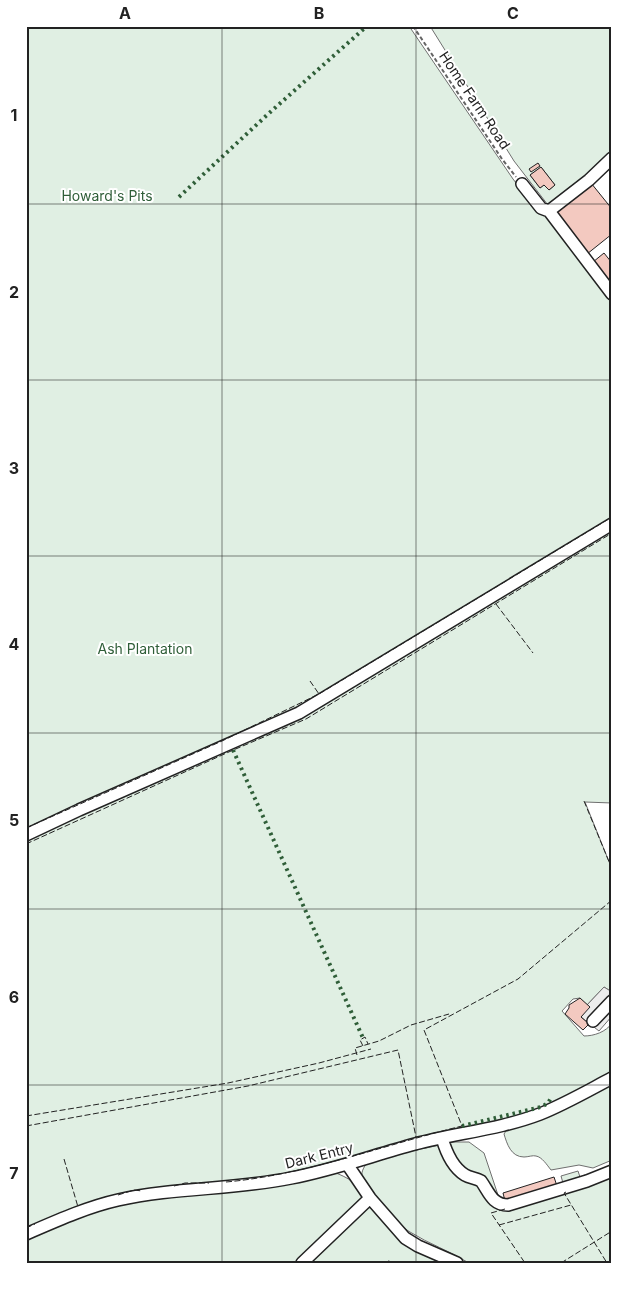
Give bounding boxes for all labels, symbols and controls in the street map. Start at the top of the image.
text: A [119,3,131,23]
text: B [314,3,324,23]
text: C [507,3,519,23]
street label: Home Farm Road [436,48,514,152]
text: 1 [11,105,17,125]
park label: Howard's Pits [61,187,153,204]
text: 2 [9,282,19,302]
text: 3 [9,458,19,478]
text: 4 [9,634,20,654]
park label: Ash Plantation [98,640,192,657]
text: 5 [9,810,19,830]
text: 6 [9,987,19,1007]
street label: Dark Entry [283,1138,355,1172]
text: 7 [9,1163,19,1183]

